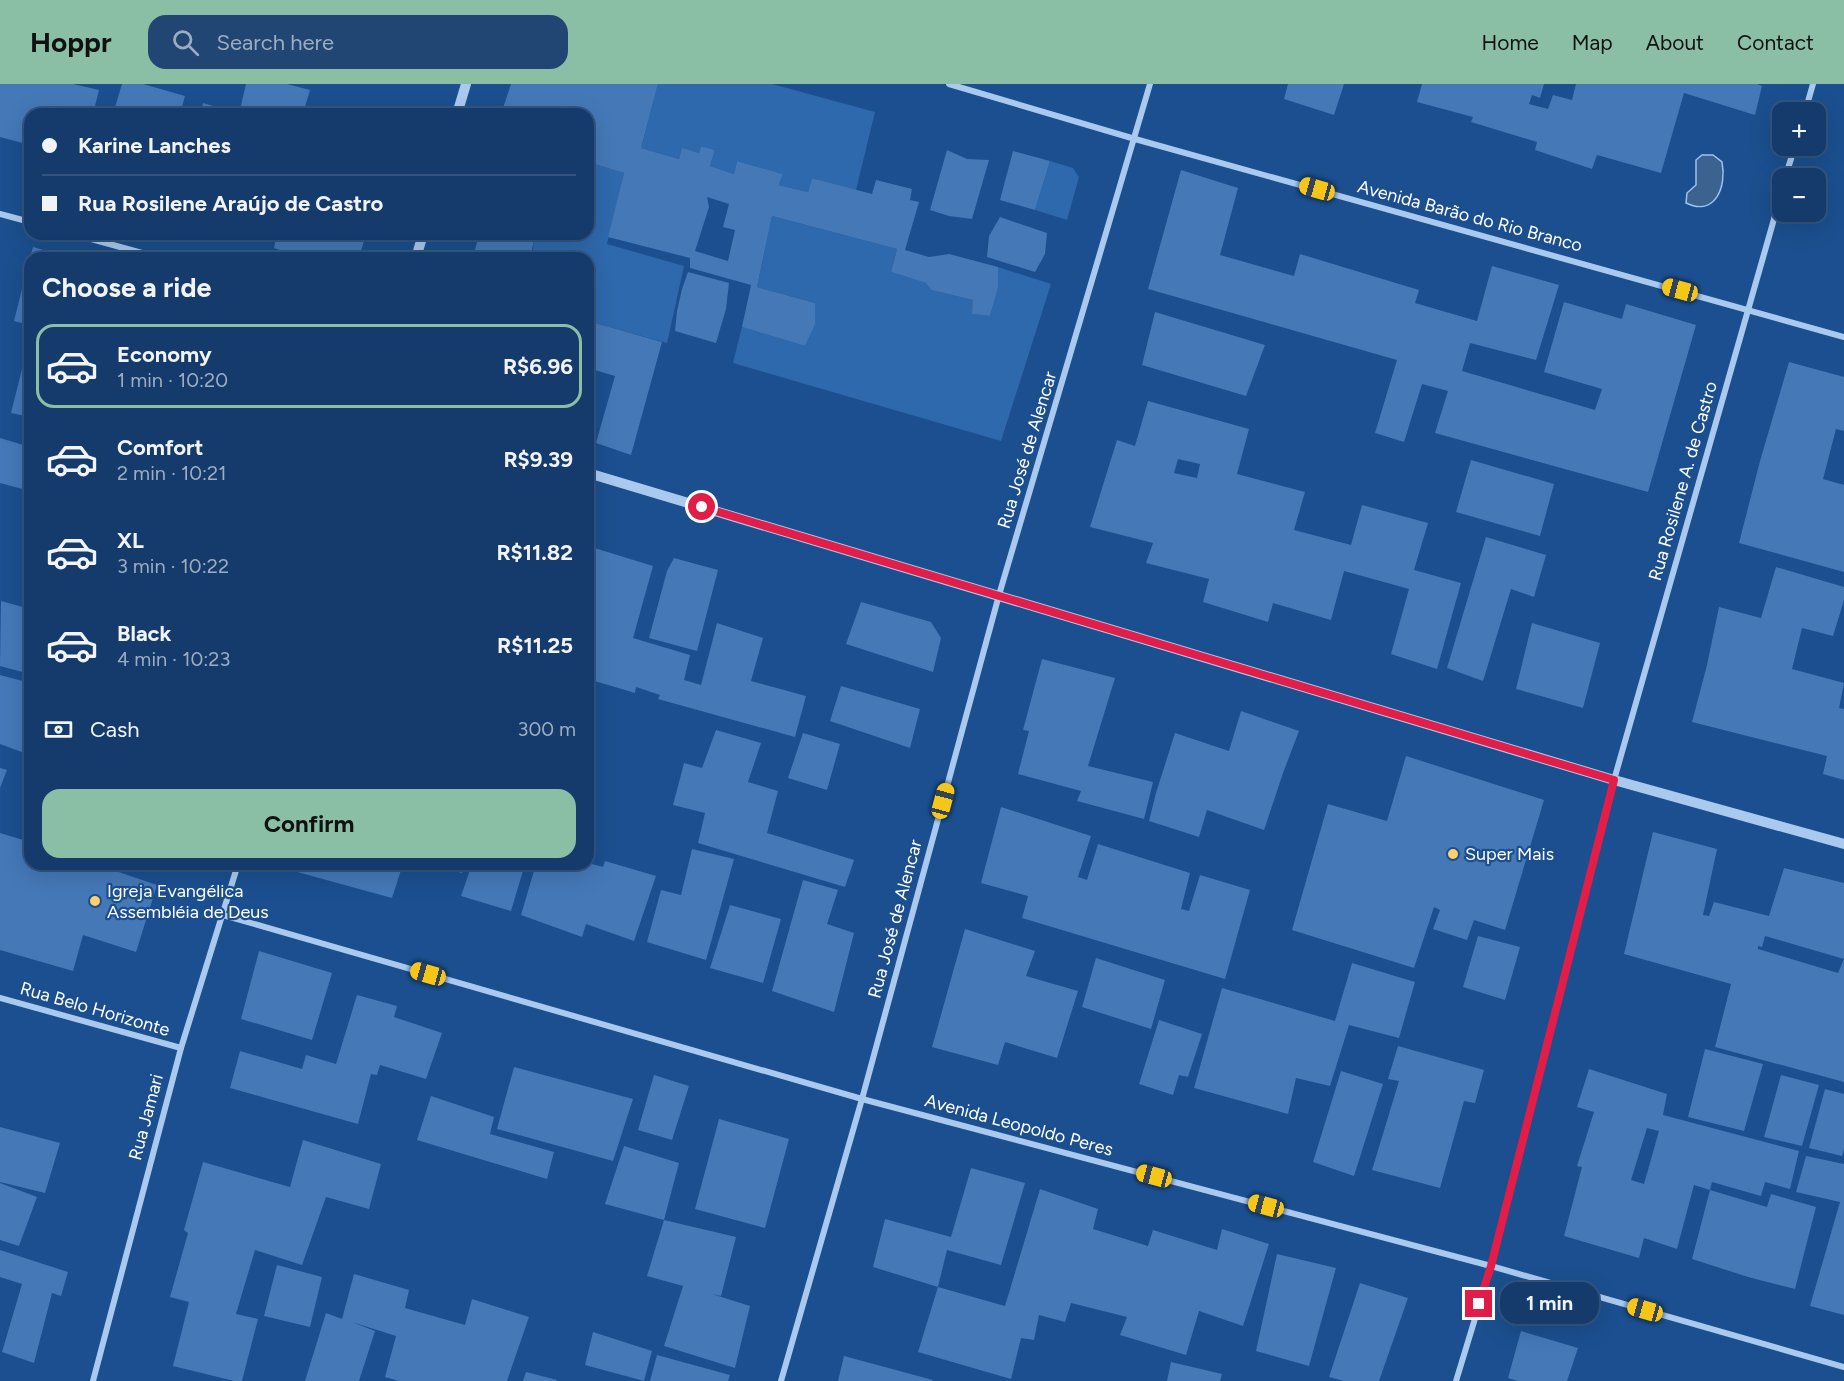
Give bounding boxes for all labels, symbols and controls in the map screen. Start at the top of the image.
search box [148,15,568,69]
text: Hoppr [30,25,112,59]
icon: search [169,26,202,59]
text: Search here [217,29,334,56]
text: Home [1482,30,1539,55]
text: Map [1572,30,1613,55]
text: About [1646,30,1704,55]
text: Contact [1737,30,1814,55]
map controls [1772,102,1826,222]
button: + [1772,102,1826,156]
text: Karine Lanches [78,132,231,159]
button: − [1772,168,1826,222]
car [1297,175,1337,203]
street label: Avenida Barão do Rio Branco [1355,175,1585,257]
text: Rua Rosilene Araújo de Castro [78,190,383,217]
text: Choose a ride [42,271,211,304]
car [1660,277,1700,303]
icon: car [45,339,99,393]
text: Economy [117,341,212,368]
text: R$6.96 [503,353,573,380]
text: 1 min · 10:20 [117,368,228,392]
street label: Rua José de Alencar [993,369,1061,531]
street label: Rua Rosilene A. de Castro [1644,379,1722,583]
icon: car [45,432,99,486]
text: Comfort [117,434,203,461]
text: R$9.39 [503,446,573,473]
text: 2 min · 10:21 [117,461,226,485]
route start [688,493,715,520]
icon: car [45,525,99,579]
text: XL [117,527,144,554]
text: R$11.82 [496,539,573,566]
text: 3 min · 10:22 [117,554,229,578]
icon: car [45,618,99,672]
text: Black [117,620,171,647]
text: R$11.25 [497,632,573,659]
text: 4 min · 10:23 [117,647,230,671]
icon: cash [42,713,75,746]
text: Cash [90,716,140,743]
text: 300 m [518,717,576,741]
car [930,781,956,821]
button: Confirm [42,789,576,858]
street label: Rua José de Alencar [863,837,927,1001]
place label: Super Mais [1465,843,1554,865]
marker: Super Mais [1446,847,1460,861]
place label: Igreja Evangélica Assembléia de Deus [107,880,269,923]
marker: Igreja Evangélica Assembléia de Deus [88,894,102,908]
car [408,960,448,988]
street label: Rua Belo Horizonte [18,977,173,1041]
street label: Rua Jamari [124,1072,168,1162]
street label: Avenida Leopoldo Peres [923,1089,1115,1161]
car [1134,1163,1174,1189]
car [1246,1193,1286,1219]
callout: 1 min [1500,1283,1599,1325]
route end [1465,1290,1492,1317]
text: 1 min [1526,1291,1573,1315]
car [1625,1296,1665,1324]

